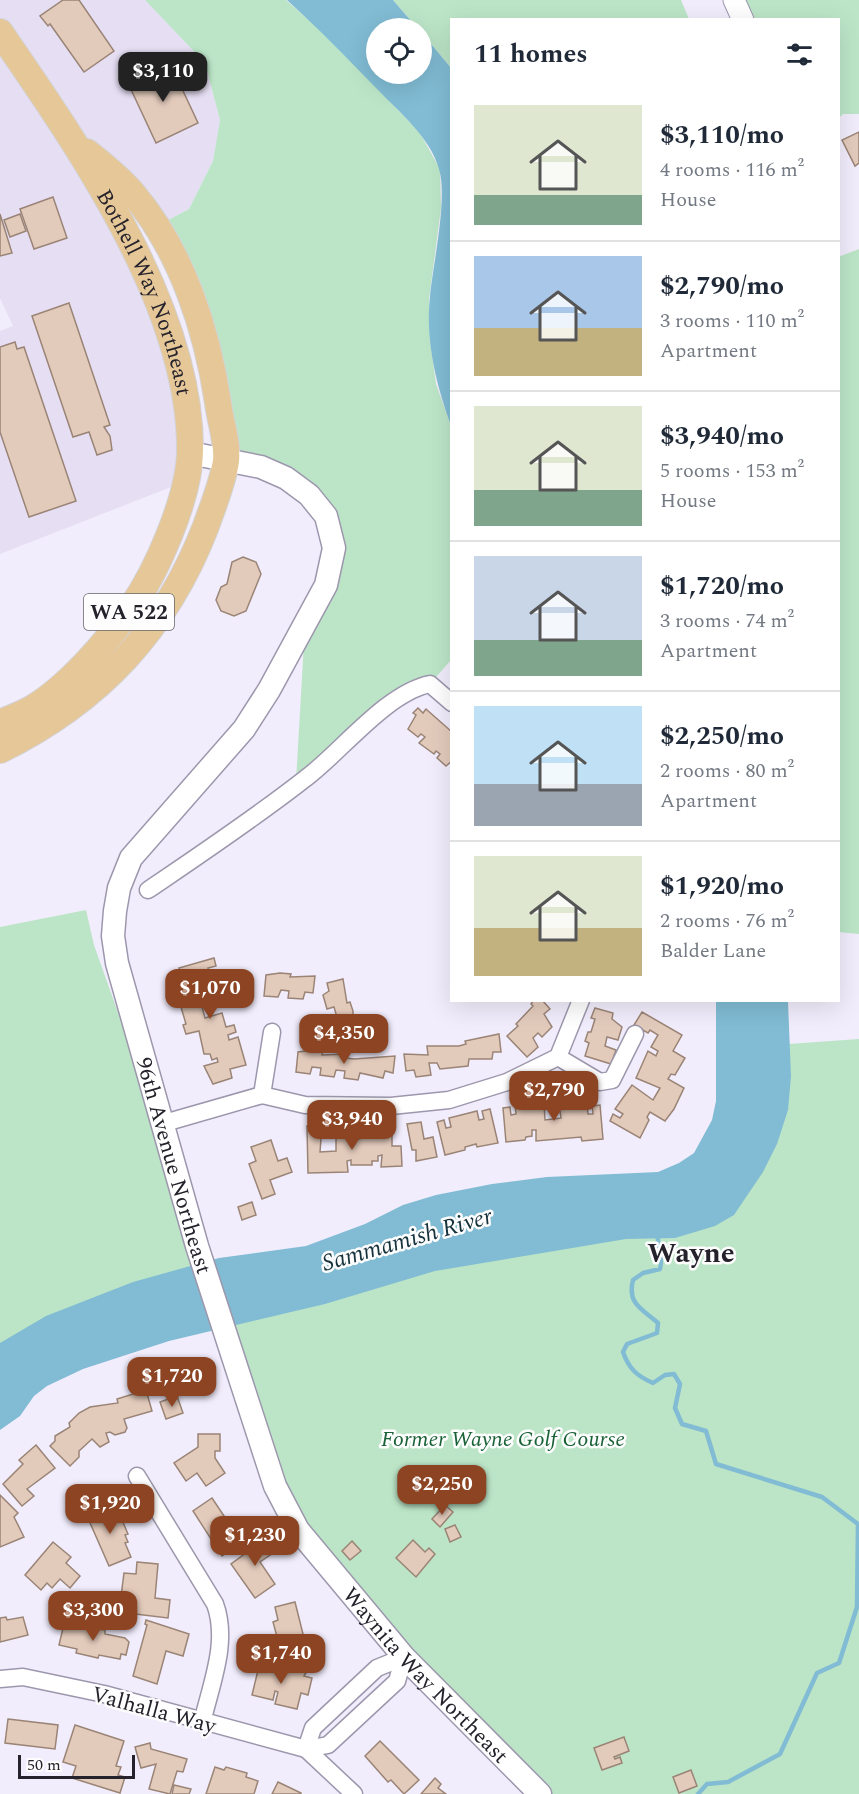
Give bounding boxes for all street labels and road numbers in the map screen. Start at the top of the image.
street label: Bothell Way Northeast [87,183,200,399]
road number: WA 522 [84,594,174,630]
street label: 96th Avenue Northeast [127,1054,220,1279]
street label: Waynita Way Northeast [334,1580,516,1772]
street label: Valhalla Way [88,1678,221,1743]

